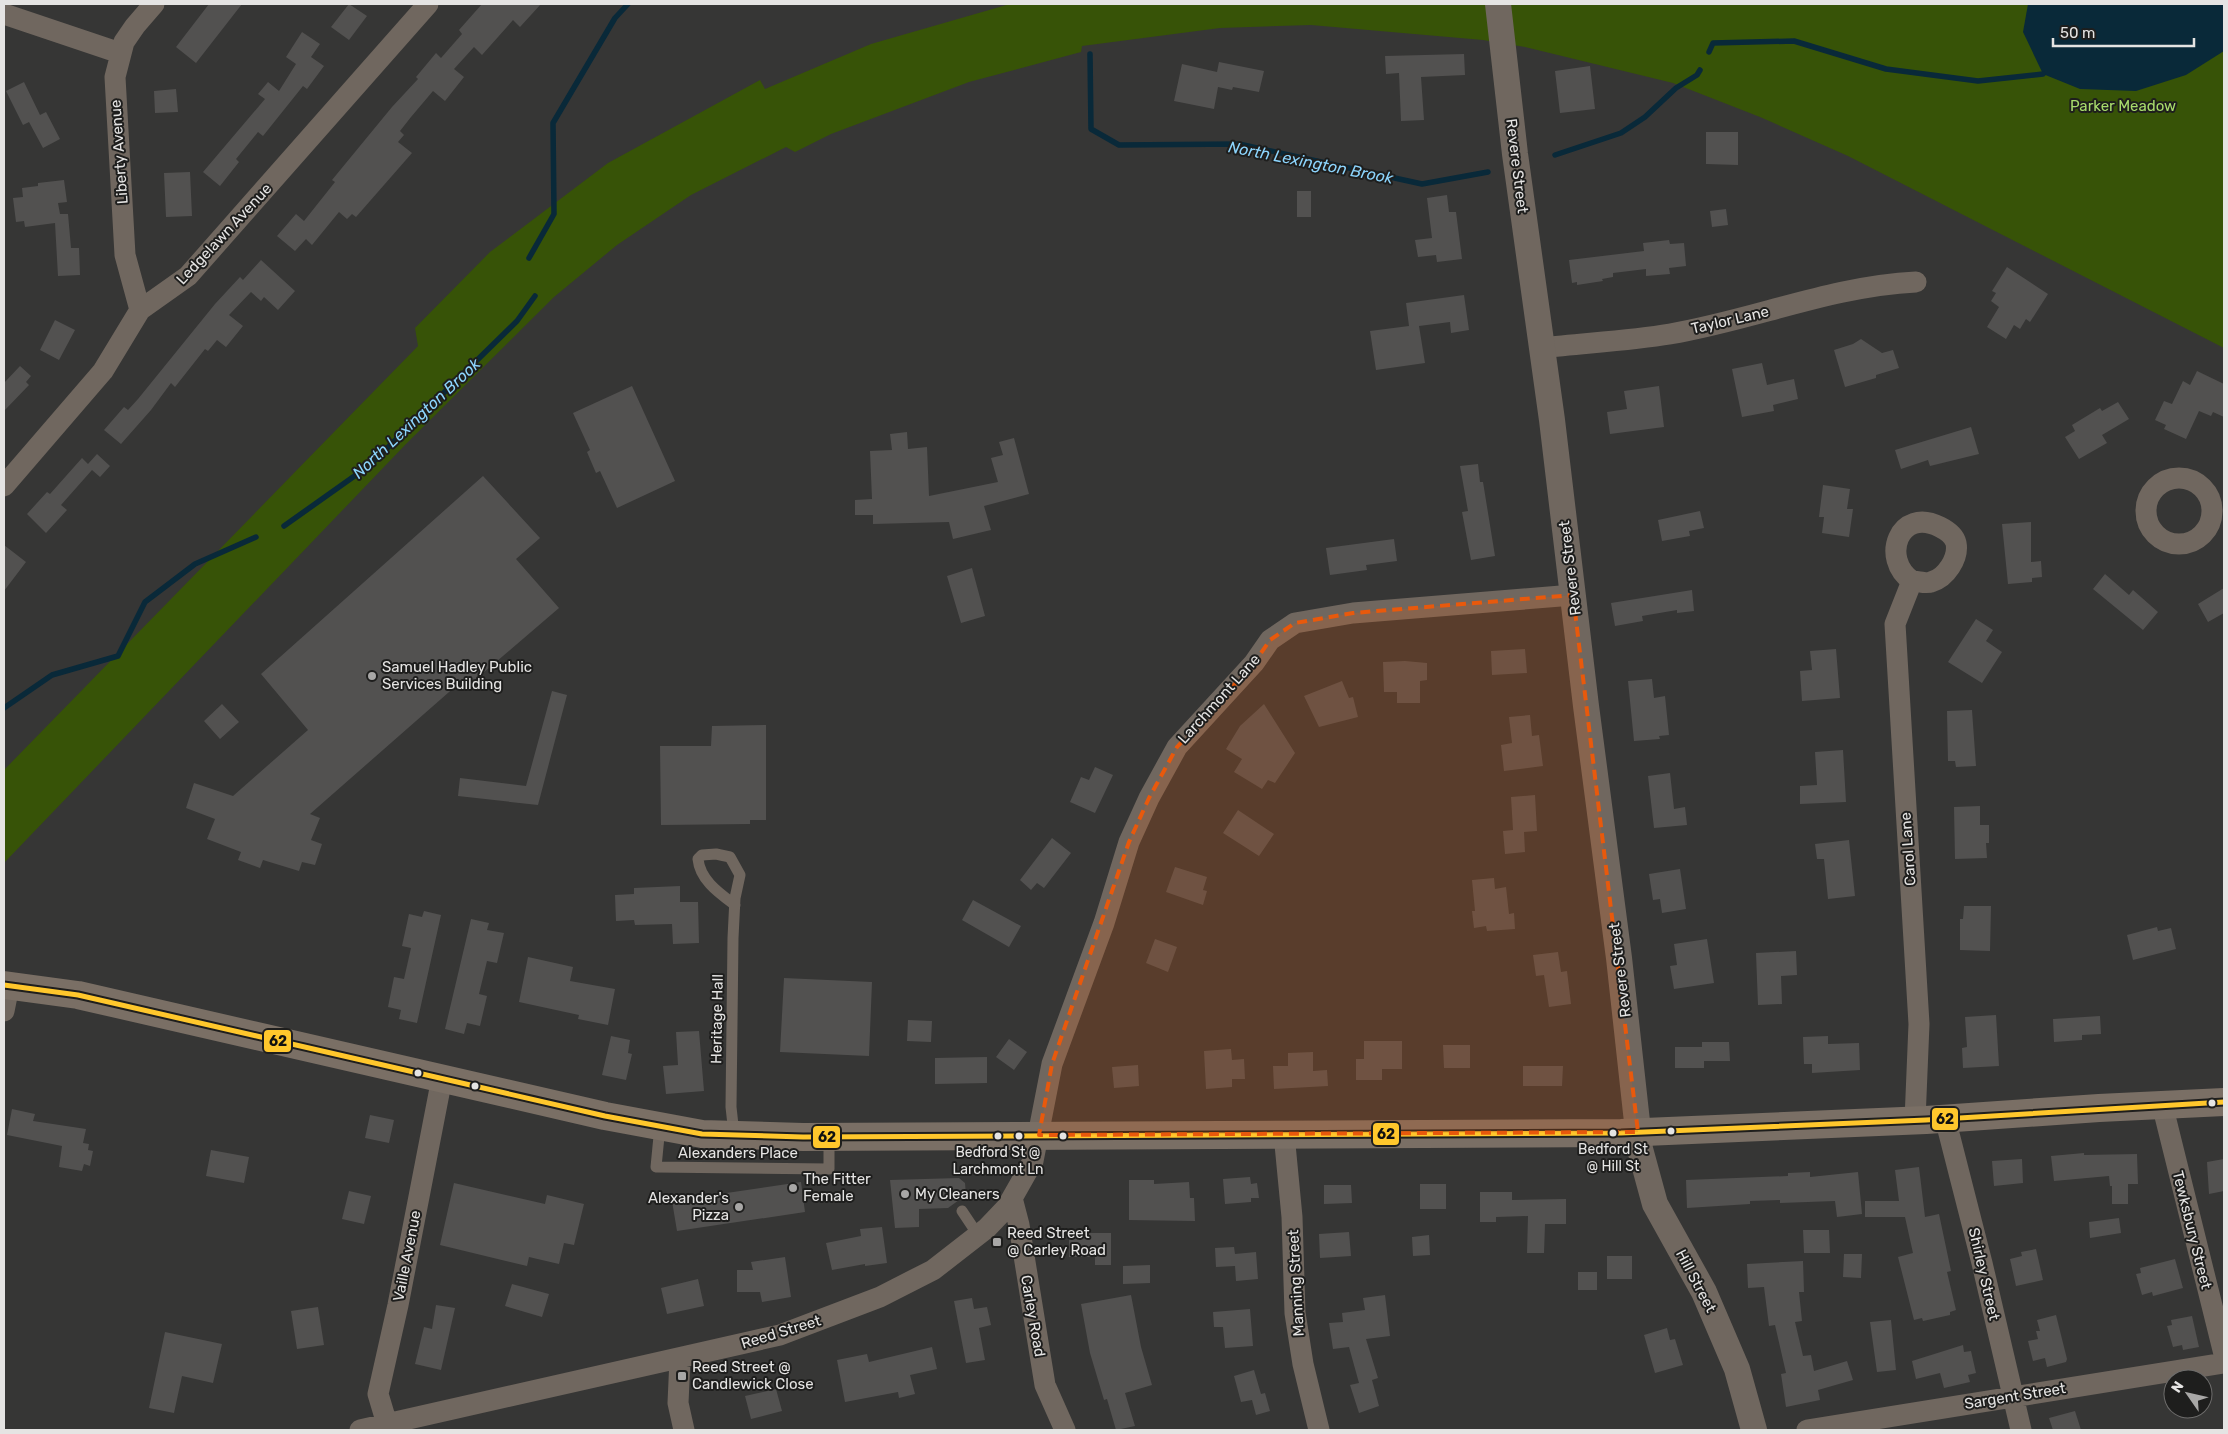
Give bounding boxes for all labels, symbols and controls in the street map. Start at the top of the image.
scale bar [2053,15,2194,47]
text: 50 m [2060,24,2095,42]
park label: Parker Meadow [2070,97,2176,115]
street label: Liberty Avenue [106,99,132,205]
street label: Revere Street [1502,118,1532,215]
water label: North Lexington Brook [1227,137,1396,188]
street label: Ledgelawn Avenue [172,180,276,288]
street label: Taylor Lane [1689,302,1771,338]
water label: North Lexington Brook [349,354,485,483]
street label: Revere Street [1555,519,1585,616]
street label: Larchmont Lane [1174,650,1264,748]
place label: Samuel Hadley Public Services Building [382,658,532,693]
marker: Samuel Hadley Public Services Building [366,670,378,682]
street label: Carol Lane [1896,811,1920,887]
street label: Revere Street [1605,921,1635,1018]
street label: Heritage Hall [707,974,727,1064]
line badge: 62 [263,1029,292,1053]
text: 62 [269,1033,287,1050]
unlabelled marker [413,1068,423,1078]
unlabelled marker [470,1081,480,1091]
unlabelled marker [2207,1098,2217,1108]
line badge: 62 [1931,1107,1959,1131]
text: 62 [1936,1111,1954,1128]
line badge: 62 [1372,1122,1400,1146]
line badge: 62 [812,1125,841,1149]
text: 62 [1377,1126,1395,1143]
unlabelled marker [1666,1126,1676,1136]
marker: Bedford St @ Hill St [1608,1128,1618,1138]
text: 62 [818,1129,836,1146]
marker: Bedford St @ Larchmont Ln [993,1131,1003,1141]
unlabelled marker [1014,1131,1024,1141]
unlabelled marker [1058,1131,1068,1141]
place label: Bedford St @ Hill St [1578,1141,1648,1175]
street label: Alexanders Place [678,1144,798,1162]
place label: Bedford St @ Larchmont Ln [952,1144,1044,1178]
street label: Tewksbury Street [2169,1169,2215,1291]
place label: The Fitter Female [803,1170,871,1205]
marker: The Fitter Female [787,1182,799,1194]
place label: My Cleaners [915,1185,1000,1203]
marker: My Cleaners [899,1188,911,1200]
place label: Alexander's Pizza [648,1189,729,1224]
marker: Alexander's Pizza [733,1201,745,1213]
street label: Vaille Avenue [389,1209,425,1303]
place label: Reed Street @ Carley Road [1007,1224,1106,1259]
street label: Shirley Street [1965,1226,2003,1322]
street label: Manning Street [1284,1229,1308,1337]
marker: Reed Street @ Carley Road [991,1236,1003,1248]
street label: Hill Street [1672,1246,1720,1316]
street label: Carley Road [1017,1274,1049,1358]
street label: Reed Street [739,1311,823,1353]
place label: Reed Street @ Candlewick Close [692,1358,814,1393]
north arrow [2163,1369,2213,1419]
marker: Reed Street @ Candlewick Close [676,1370,688,1382]
text: N [2168,1378,2188,1396]
street label: Sargent Street [1963,1379,2067,1413]

